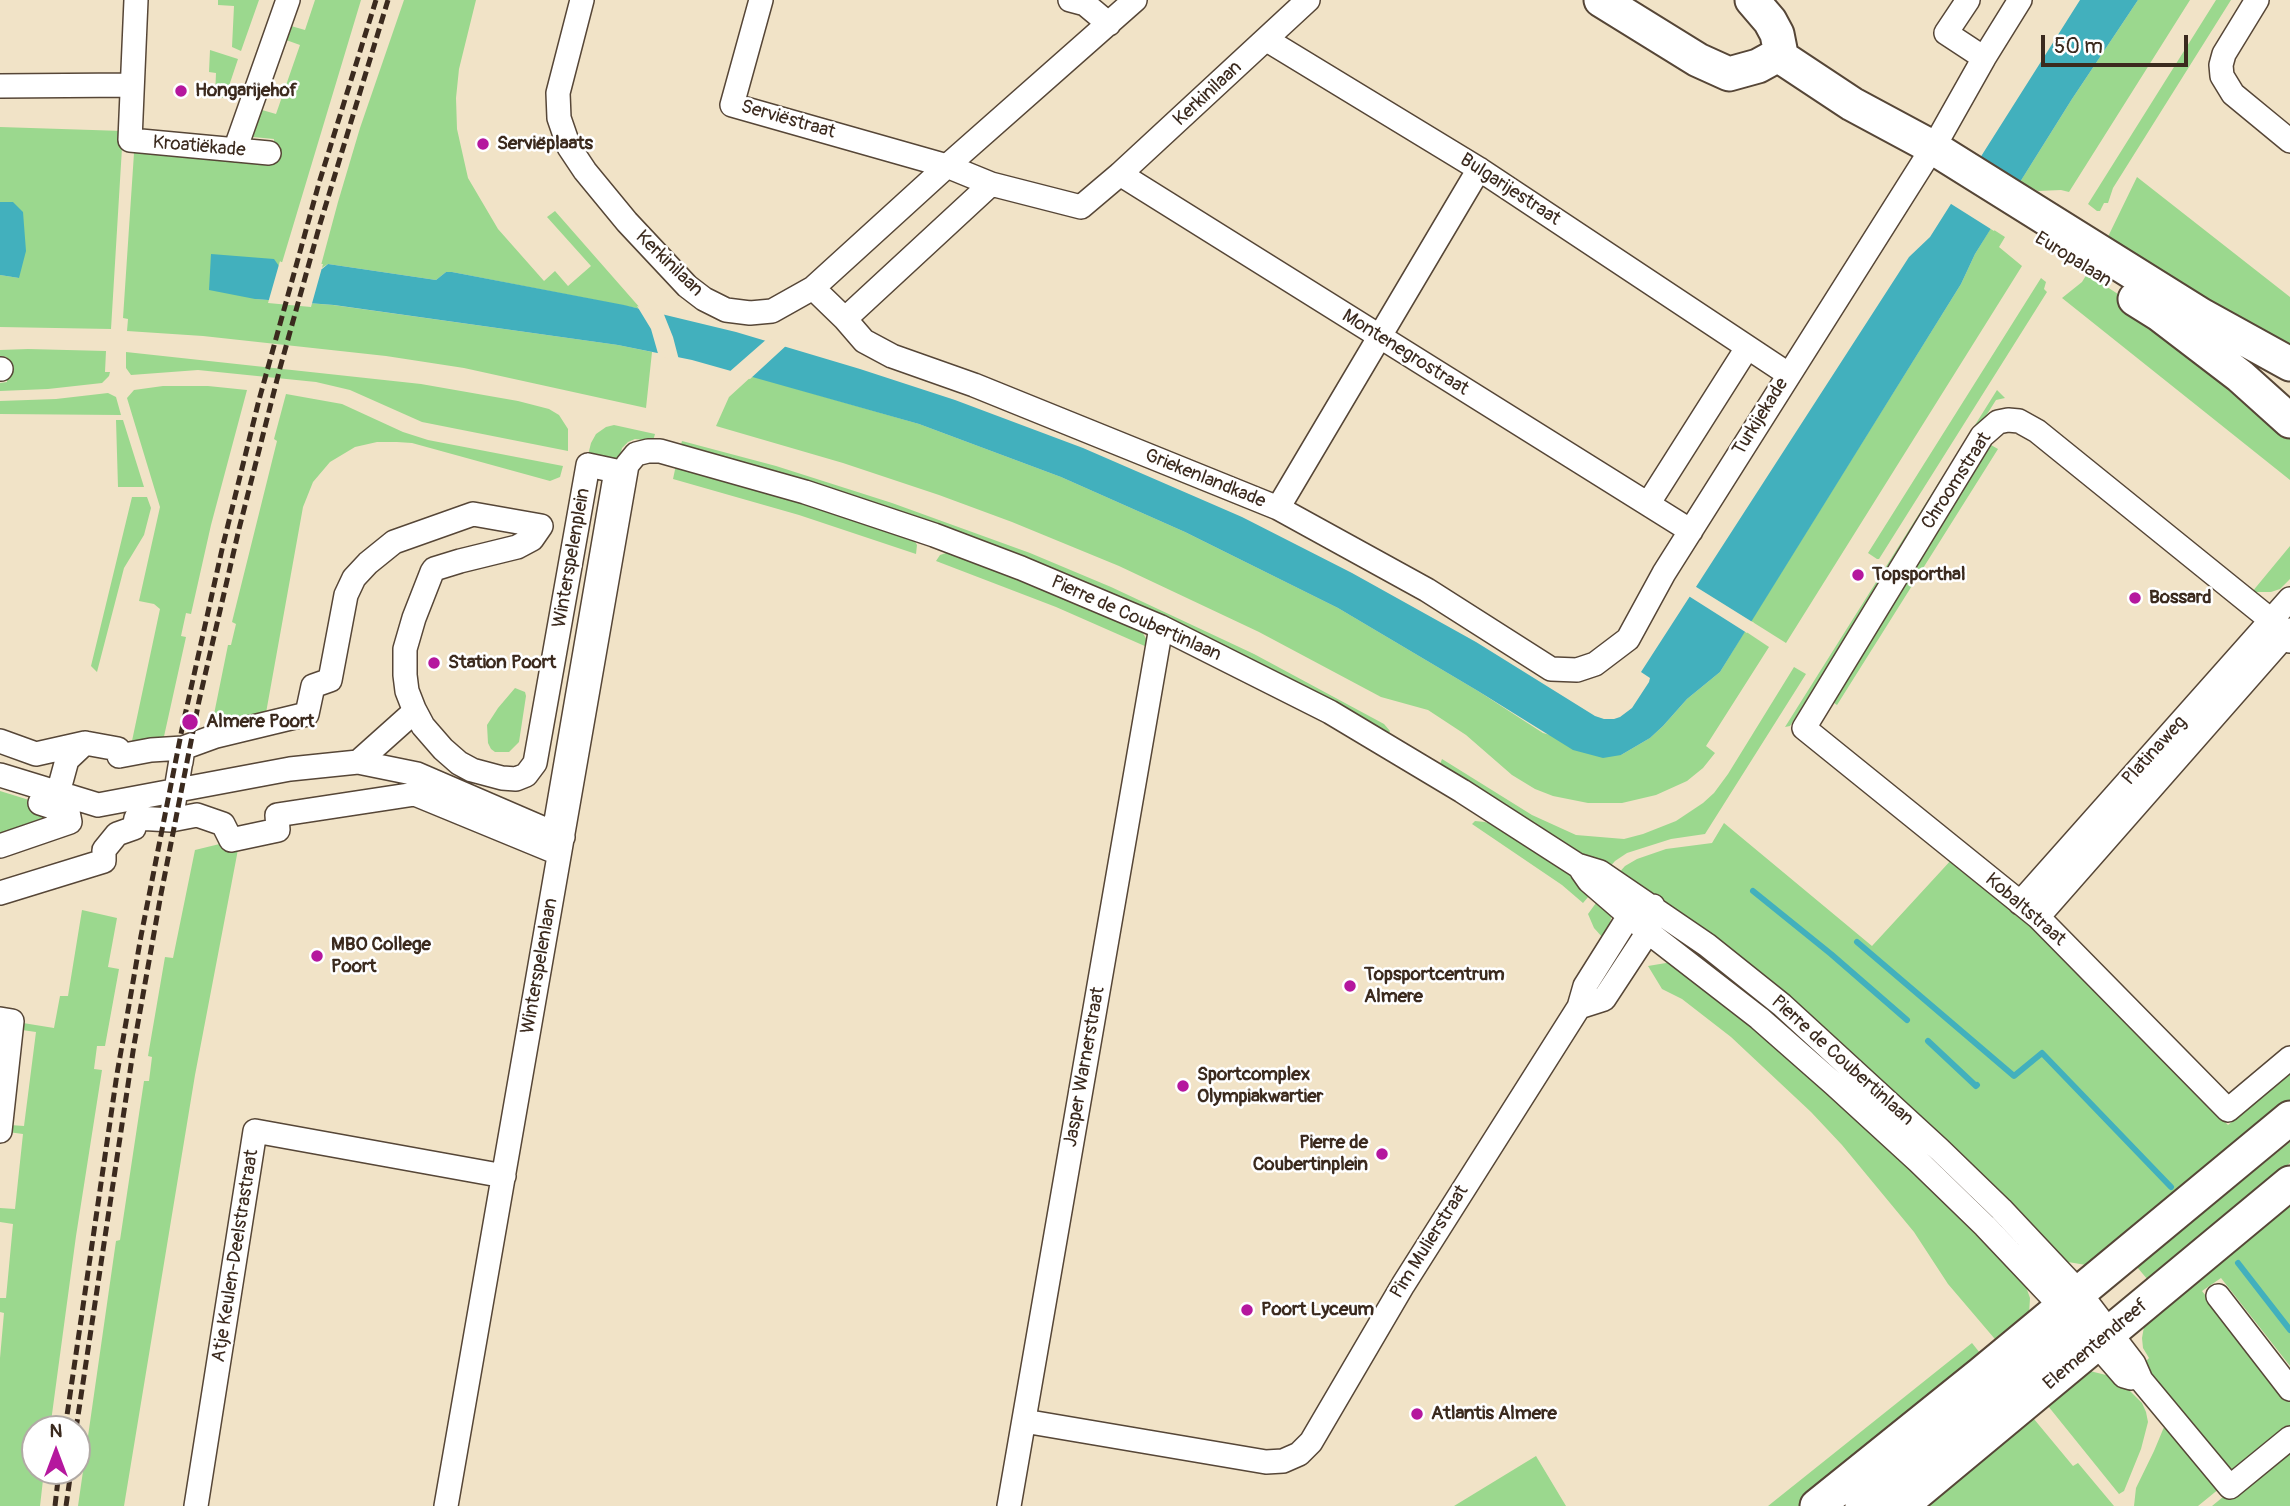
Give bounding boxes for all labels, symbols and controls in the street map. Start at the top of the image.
scale bar [2045,21,2192,65]
text: 50 m [2054,33,2103,60]
street label: Kerkinilaan [1169,57,1247,131]
place label: Hongarijehof [195,80,297,102]
marker: Hongarijehof [173,83,189,99]
street label: Serviëstraat [738,96,838,144]
street label: Kroatiëkade [152,132,246,162]
place label: Serviëplaats [497,133,593,155]
marker: Serviëplaats [475,136,491,152]
street label: Bulgarijestraat [1455,149,1565,231]
street label: Kerkinilaan [630,226,708,302]
street label: Europalaan [2030,227,2116,293]
street label: Montenegrostraat [1338,305,1472,401]
street label: Turkijekade [1728,374,1794,460]
street label: Chroomstraat [1917,428,1997,534]
street label: Griekenlandkade [1141,444,1269,514]
street label: Winterspelenplein [548,486,596,630]
place label: Topsporthal [1872,564,1965,586]
marker: Topsporthal [1850,567,1866,583]
street label: Pierre de Coubertinlaan [1047,571,1225,667]
place label: Bossard [2149,587,2211,609]
marker: Bossard [2127,590,2143,606]
place label: Station Poort [448,652,556,674]
marker: Station Poort [426,655,442,671]
place label: Almere Poort [206,711,314,733]
marker: Almere Poort [180,712,200,732]
street label: Platinaweg [2118,712,2192,790]
street label: Kobaltstraat [1980,869,2070,951]
street label: Winterspelenlaan [517,896,563,1036]
place label: MBO College Poort [331,934,431,978]
marker: MBO College Poort [309,948,325,964]
place label: Topsportcentrum Almere [1364,964,1505,1008]
marker: Topsportcentrum Almere [1342,978,1358,994]
street label: Jasper Warnerstraat [1060,985,1110,1149]
street label: Pierre de Coubertinlaan [1766,991,1918,1131]
place label: Sportcomplex Olympiakwartier [1197,1064,1323,1108]
marker: Sportcomplex Olympiakwartier [1175,1078,1191,1094]
place label: Pierre de Coubertinplein [1253,1132,1368,1176]
marker: Pierre de Coubertinplein [1374,1146,1390,1162]
street label: Atje Keulen-Deelstrastraat [208,1148,264,1364]
street label: Pim Mulierstraat [1386,1181,1474,1303]
street label: Elementendreef [2039,1295,2153,1395]
place label: Poort Lyceum [1261,1299,1374,1321]
marker: Poort Lyceum [1239,1302,1255,1318]
place label: Atlantis Almere [1431,1403,1557,1425]
marker: Atlantis Almere [1409,1406,1425,1422]
north arrow [21,1415,91,1485]
text: N [50,1419,62,1443]

